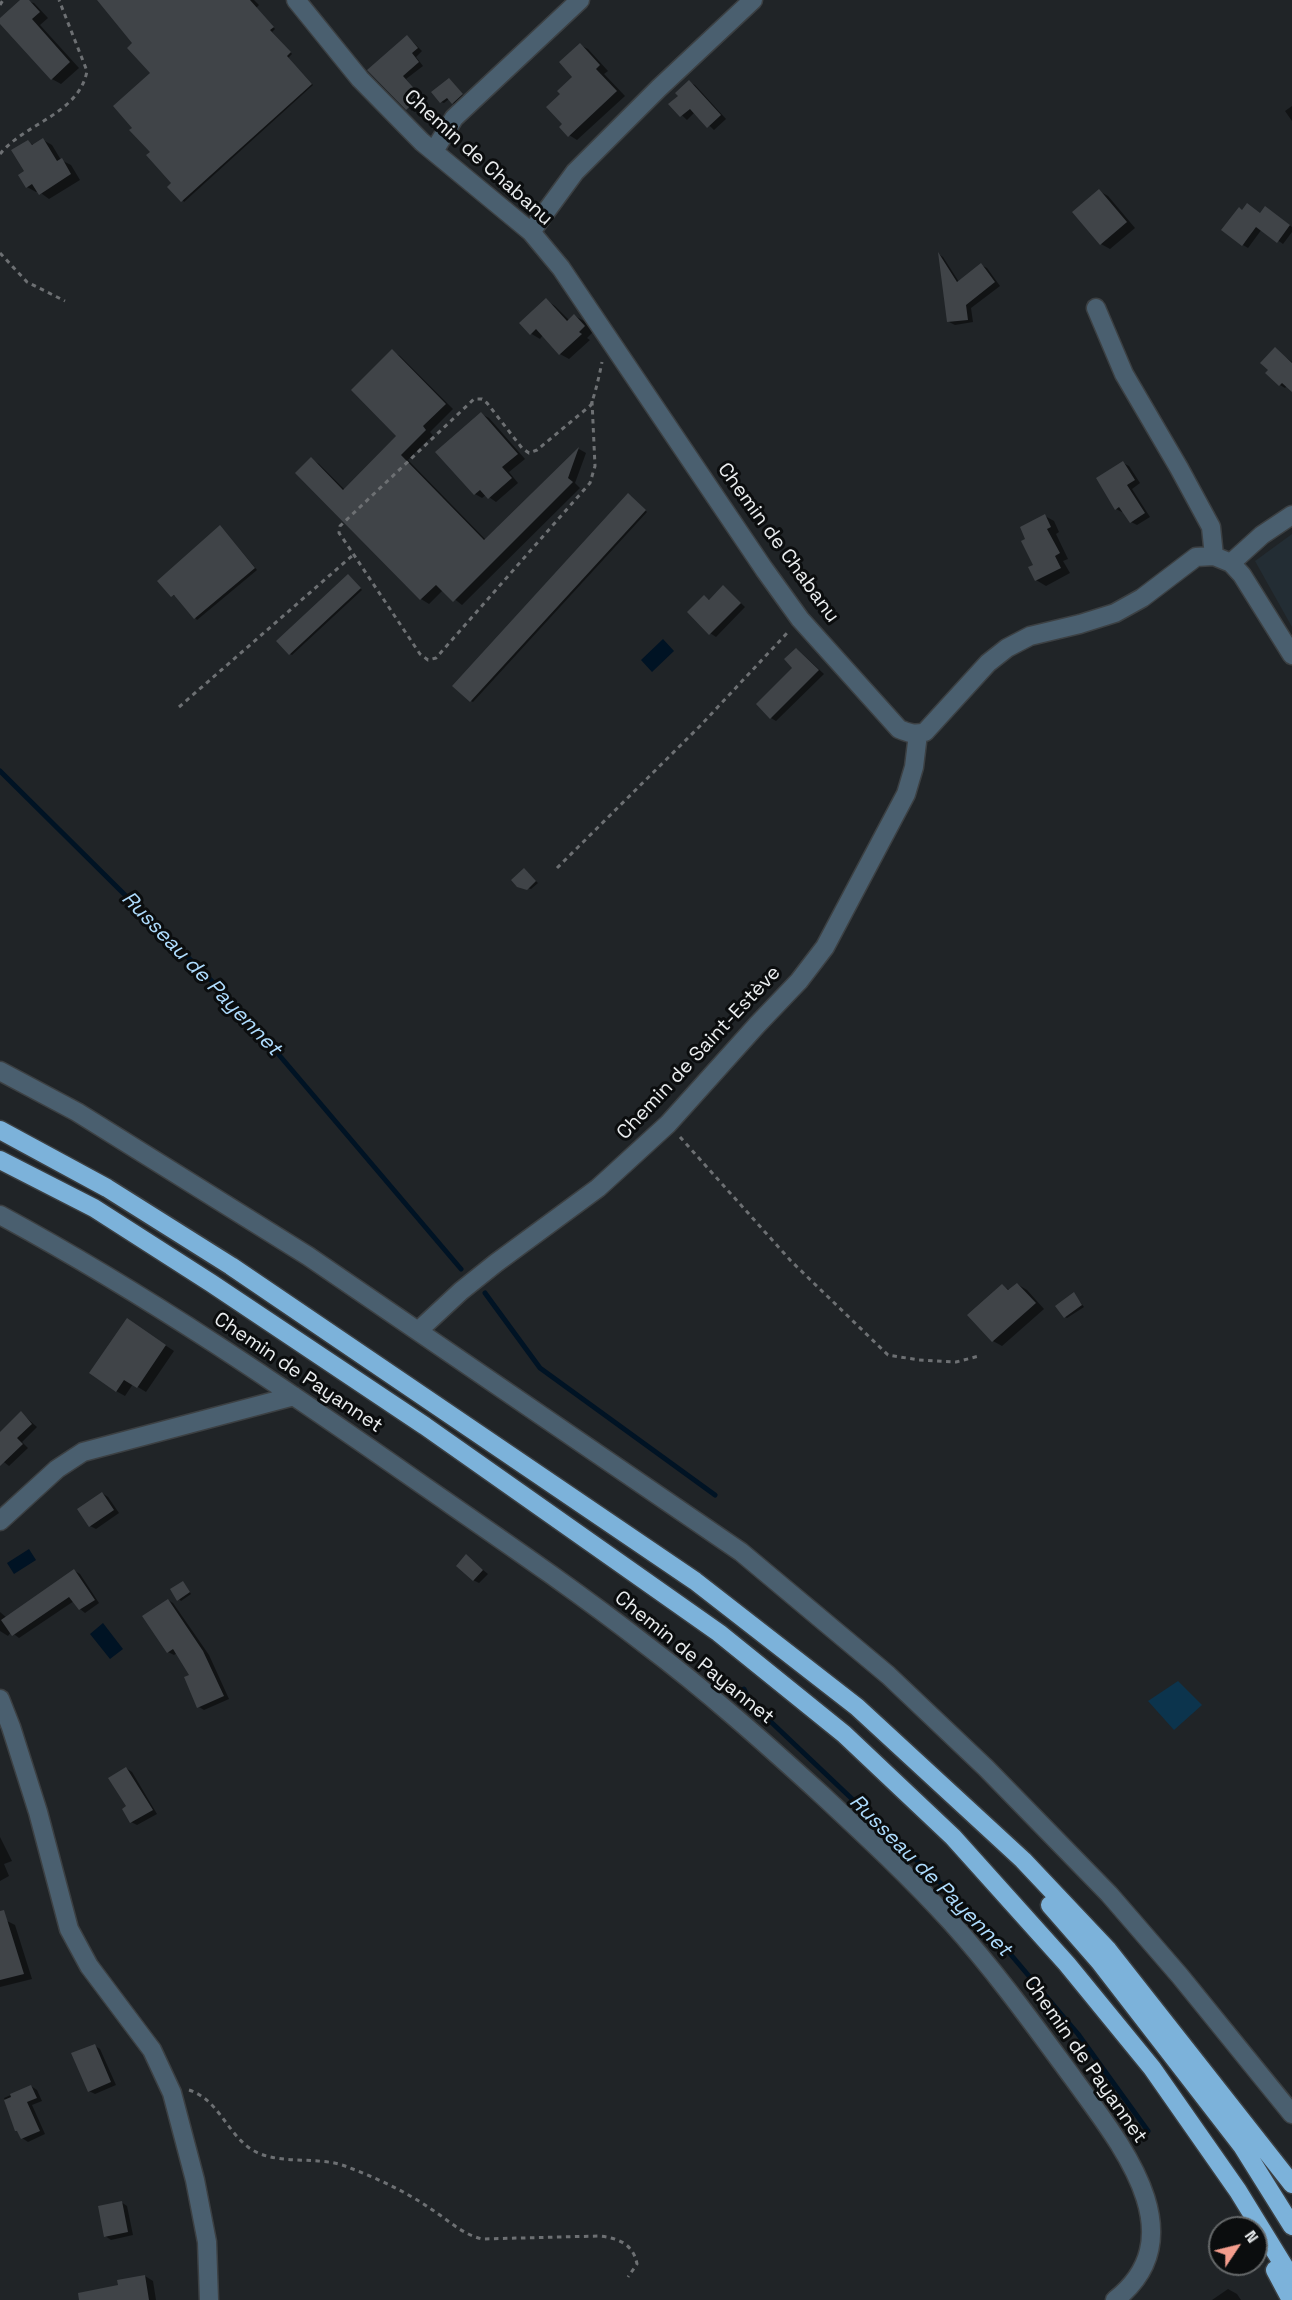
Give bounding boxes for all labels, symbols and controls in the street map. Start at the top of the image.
street label: Chemin de Chabanu [399,85,557,231]
street label: Chemin de Chabanu [712,458,844,628]
water label: Russeau de Payennet [116,886,286,1062]
street label: Chemin de Saint-Estève [612,961,786,1145]
street label: Chemin de Payannet [209,1308,387,1438]
street label: Chemin de Payannet [609,1586,779,1730]
water label: Russeau de Payennet [844,1790,1016,1962]
street label: Chemin de Payannet [1018,1972,1152,2148]
north arrow [1208,2216,1268,2276]
text: N [1240,2226,1263,2247]

